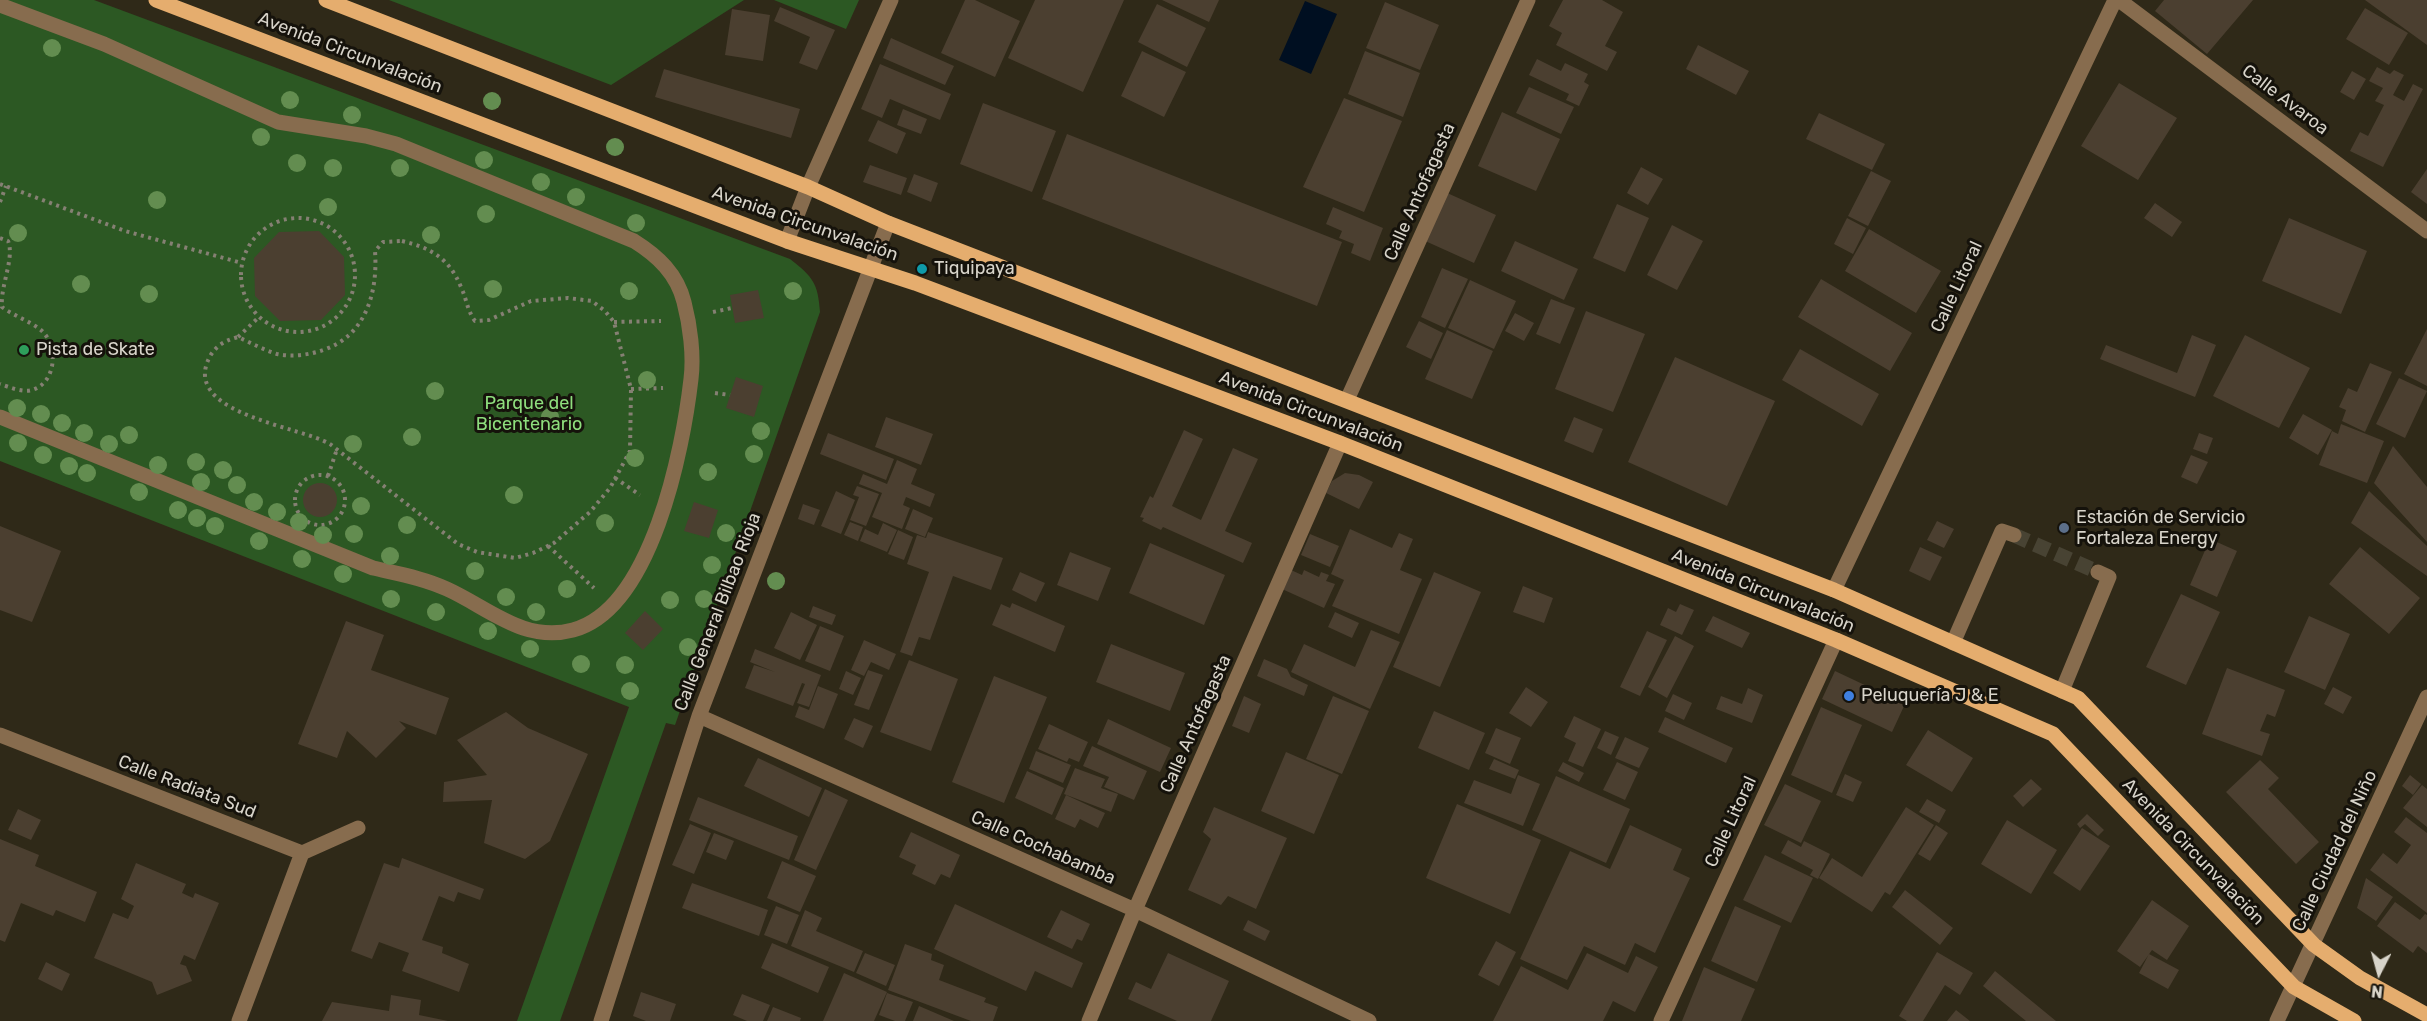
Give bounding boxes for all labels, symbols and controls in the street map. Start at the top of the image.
street label: Avenida Circunvalación [255,8,445,98]
street label: Calle Avaroa [2237,60,2333,140]
street label: Calle Antofagasta [1380,120,1460,264]
street label: Avenida Circunvalación [709,182,901,266]
street label: Calle Litoral [1926,238,1988,336]
place label: Tiquipaya [934,258,1015,280]
marker: Tiquipaya [915,262,929,276]
place label: Pista de Skate [36,339,155,361]
marker: Pista de Skate [17,343,31,357]
street label: Avenida Circunvalación [1216,367,1406,457]
park label: Parque del Bicentenario [476,393,582,436]
place label: Estación de Servicio Fortaleza Energy [2076,507,2245,550]
street label: Calle General Bilbao Rioja [670,510,766,714]
marker: Estación de Servicio Fortaleza Energy [2057,521,2071,535]
street label: Avenida Circunvalación [1668,544,1858,638]
street label: Calle Antofagasta [1156,652,1236,796]
place label: Peluquería J & E [1861,685,1999,707]
marker: Peluquería J & E [1842,689,1856,703]
street label: Calle Radiata Sud [115,751,259,823]
street label: Calle Ciudad del Niño [2288,767,2382,935]
street label: Calle Litoral [1700,773,1762,871]
street label: Avenida Circunvalación [2117,774,2269,930]
street label: Calle Cochabamba [968,806,1118,890]
north arrow [2349,943,2409,1003]
text: N [2370,981,2384,1001]

